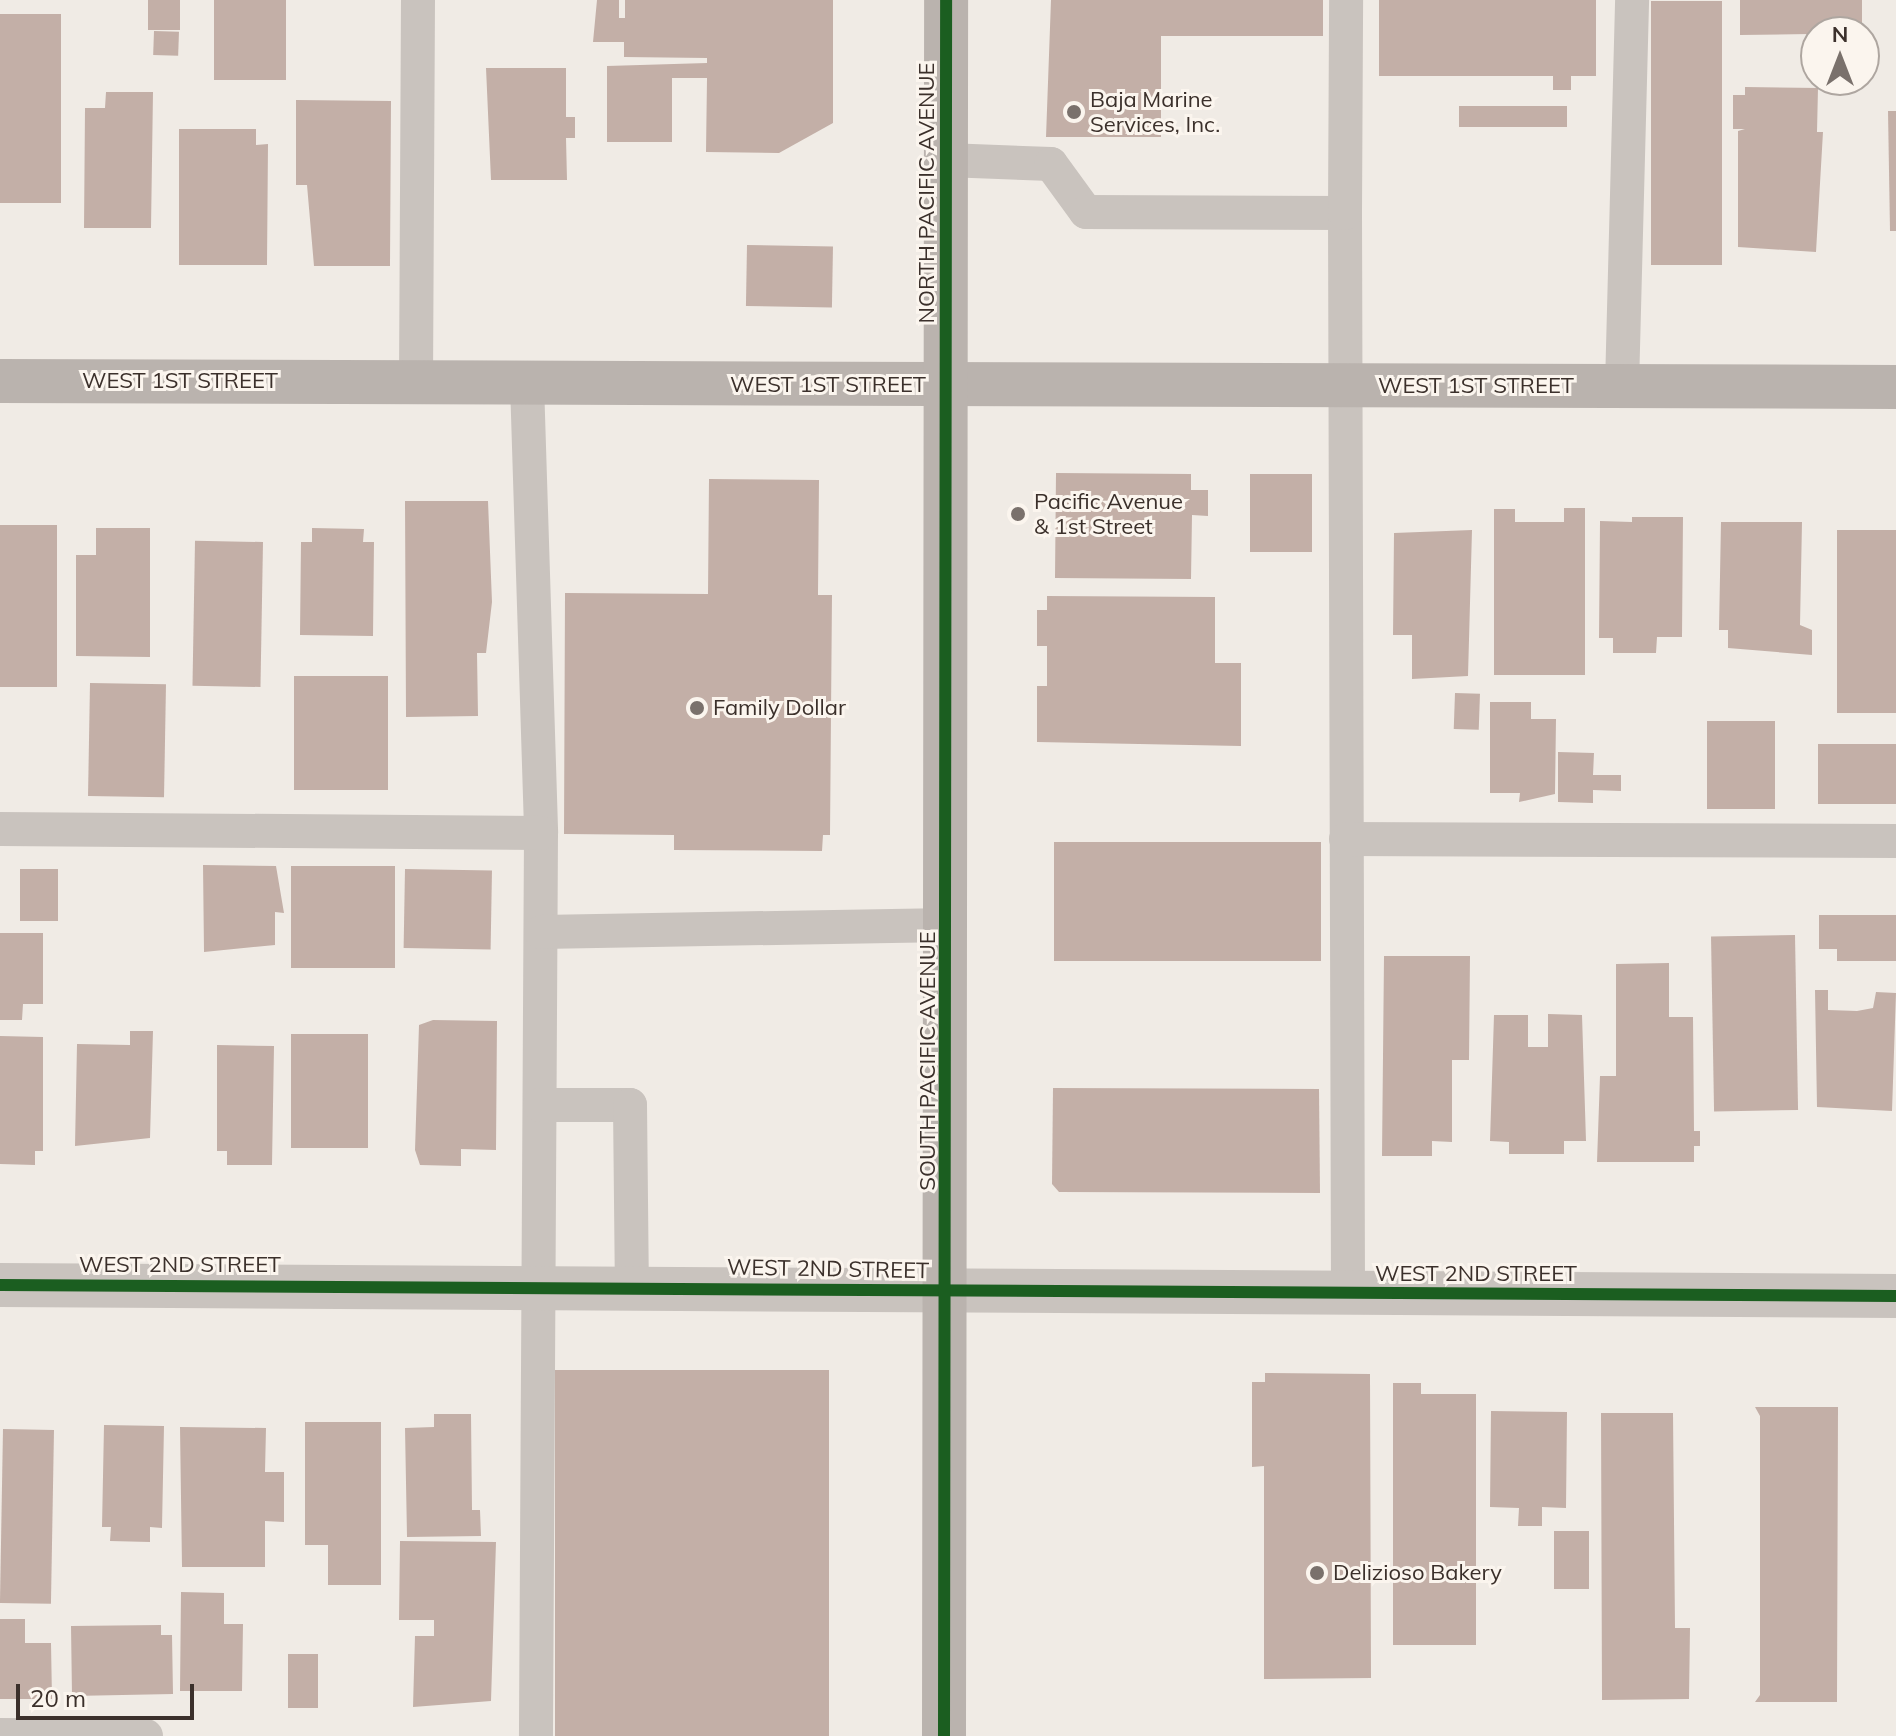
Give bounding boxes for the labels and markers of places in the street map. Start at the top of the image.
place label: Baja Marine Services, Inc. [1090,86,1220,138]
marker: Baja Marine Services, Inc. [1065,103,1083,121]
place label: Pacific Avenue & 1st Street [1034,488,1183,540]
marker: Pacific Avenue & 1st Street [1009,505,1027,523]
place label: Family Dollar [713,695,846,721]
marker: Family Dollar [688,699,706,717]
place label: Delizioso Bakery [1333,1560,1502,1586]
marker: Delizioso Bakery [1308,1564,1326,1582]

